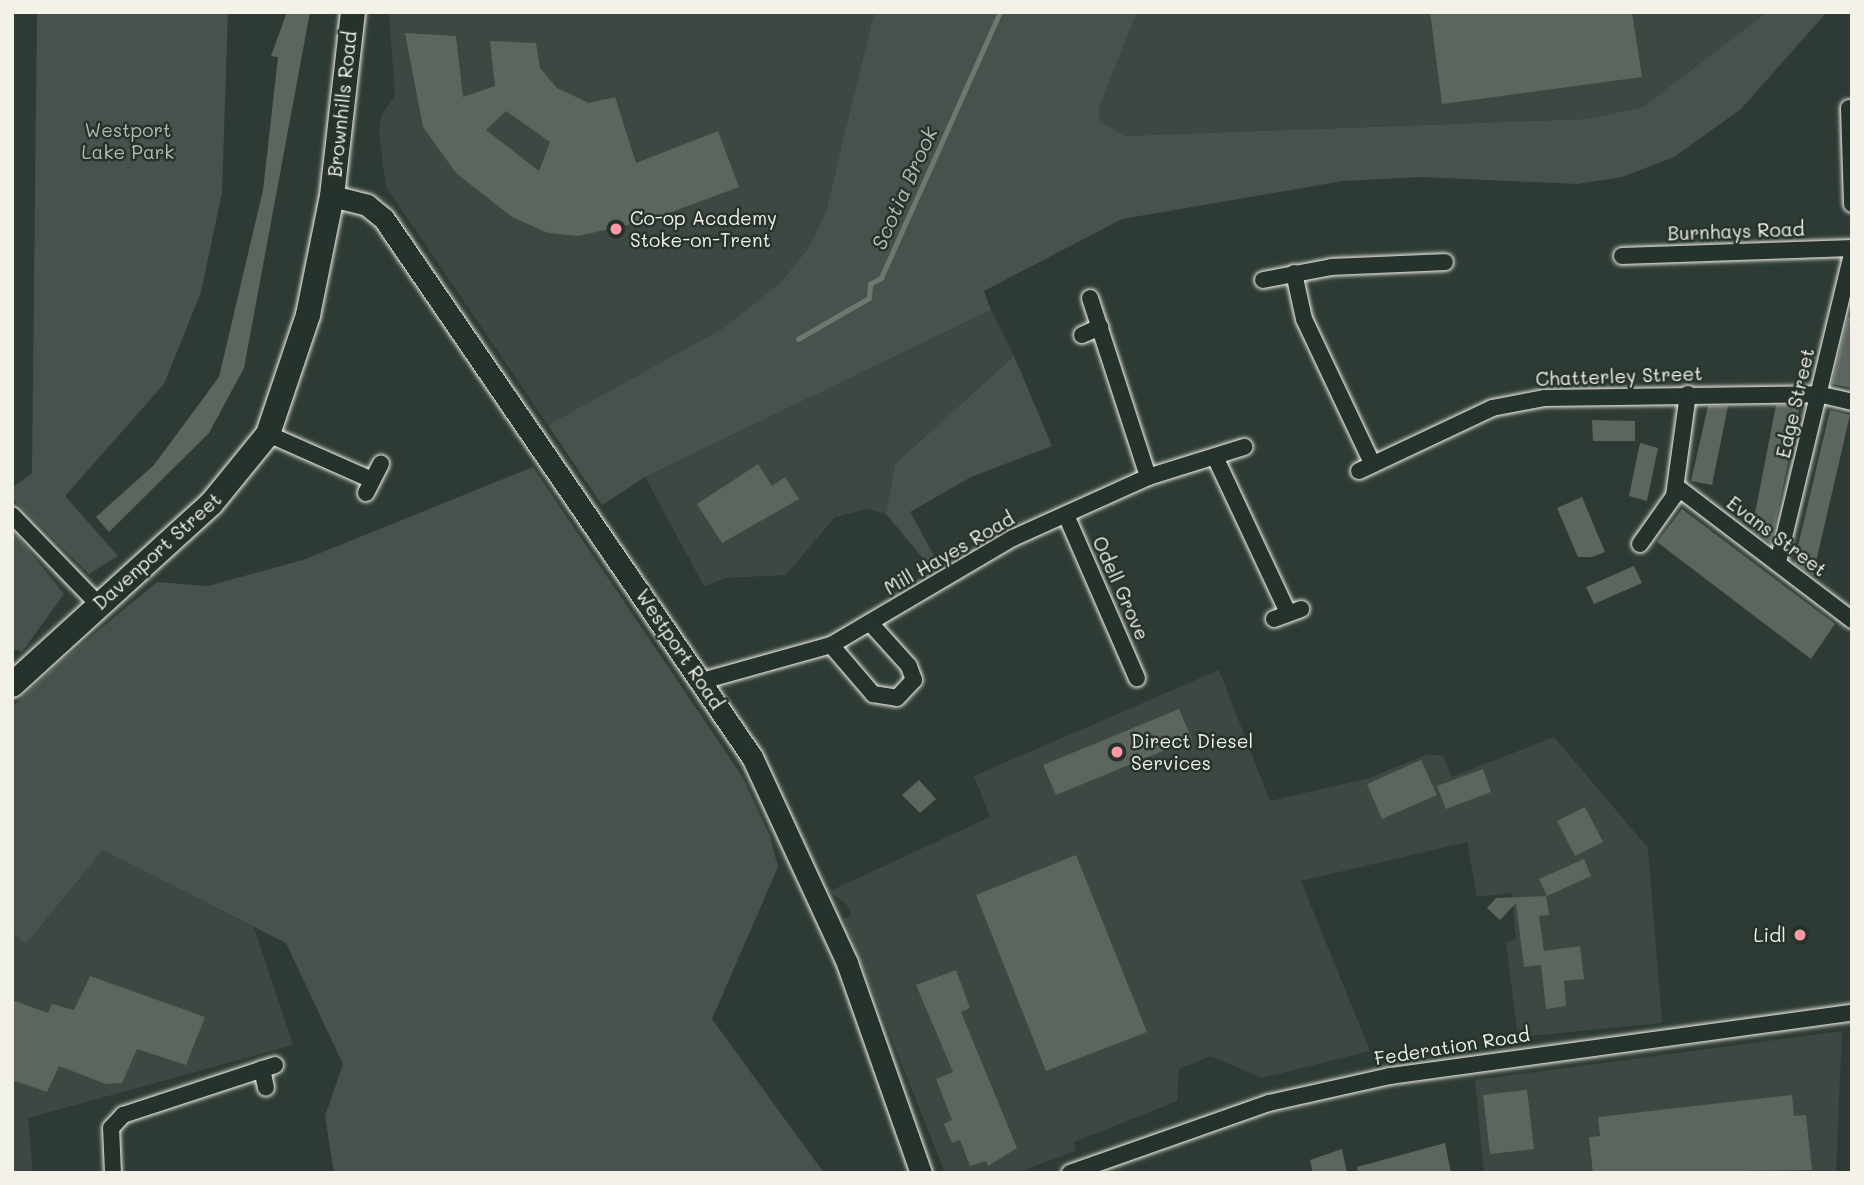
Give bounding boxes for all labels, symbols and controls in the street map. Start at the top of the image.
street label: Brownhills Road [323,30,361,178]
park label: Westport Lake Park [82,119,174,163]
water label: Scotia Brook [866,123,942,253]
place label: Co-op Academy Stoke-on-Trent [630,207,777,251]
street label: Burnhays Road [1667,217,1805,245]
marker: Co-op Academy Stoke-on-Trent [608,221,624,237]
street label: Edge Street [1771,346,1819,460]
street label: Chatterley Street [1535,362,1703,390]
street label: Davenport Street [88,487,226,615]
street label: Evans Street [1723,491,1831,581]
street label: Mill Hayes Road [880,507,1018,599]
street label: Odell Grove [1088,533,1154,643]
street label: Westport Road [631,584,729,714]
place label: Direct Diesel Services [1131,730,1253,774]
marker: Direct Diesel Services [1109,744,1125,760]
place label: Lidl [1753,924,1786,946]
marker: Lidl [1792,927,1808,943]
street label: Federation Road [1373,1022,1531,1070]

